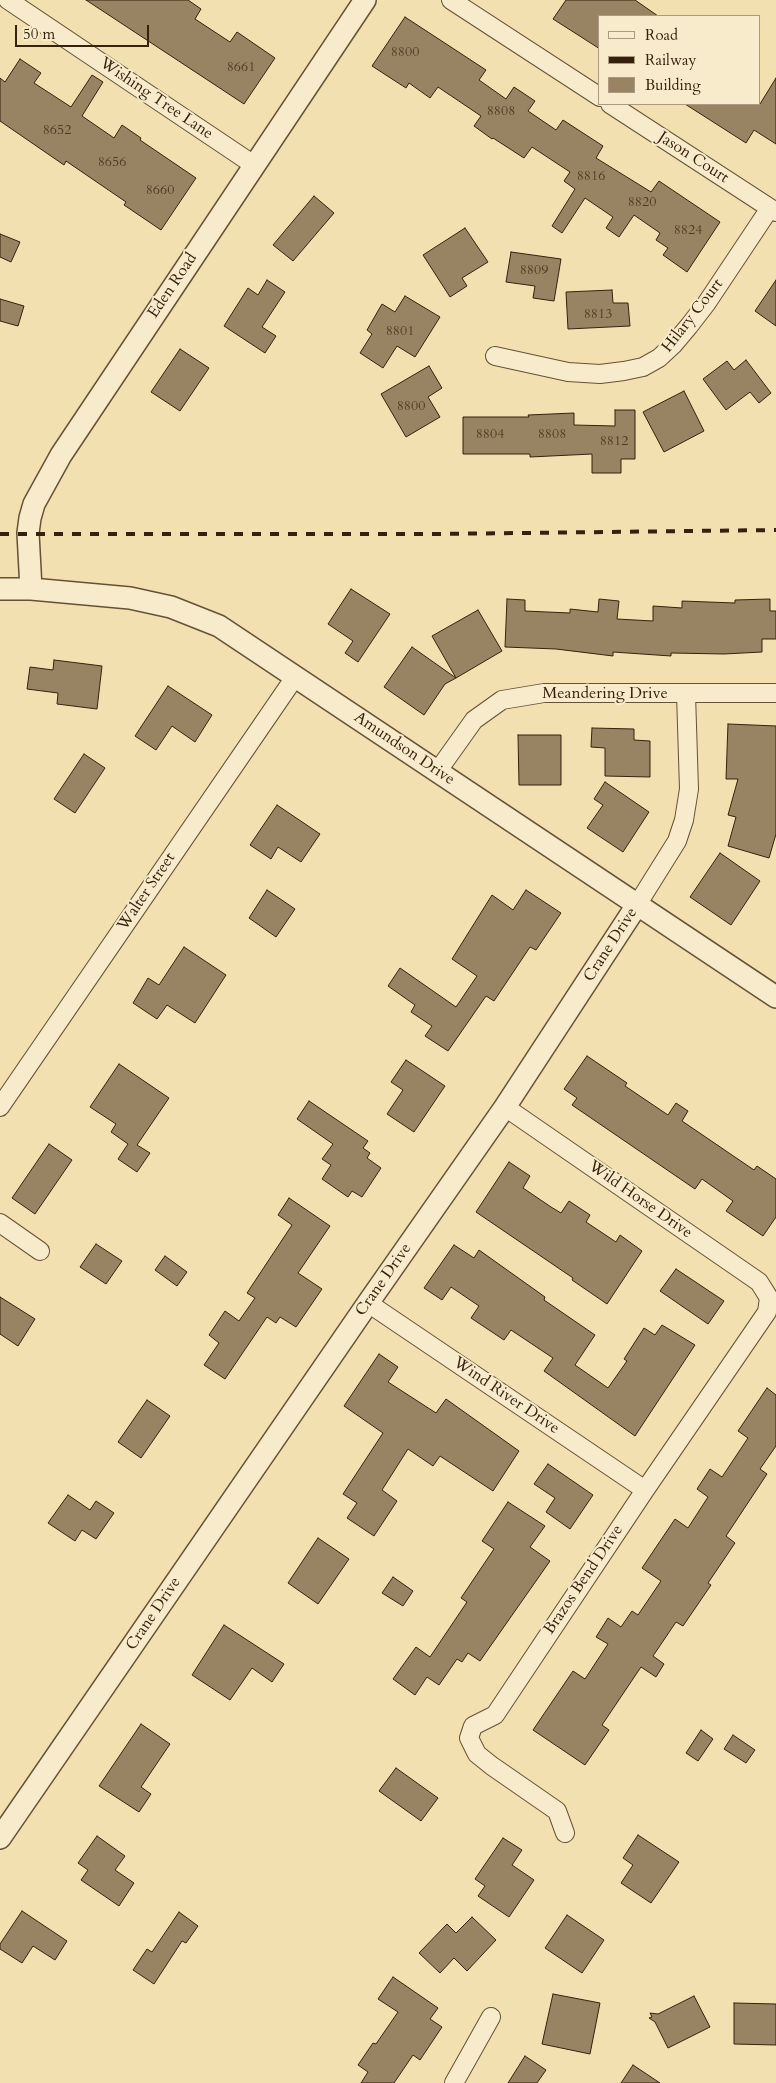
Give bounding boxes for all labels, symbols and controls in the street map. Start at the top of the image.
scale bar [18,15,151,47]
legend [598,15,761,105]
text: 50 m [23,24,55,44]
text: Road [645,25,678,45]
house number: 8800 [391,45,419,61]
text: Railway [645,50,696,70]
street label: Wishing Tree Lane [96,54,216,144]
house number: 8661 [227,60,255,76]
text: Building [645,75,701,95]
house number: 8808 [487,104,515,120]
house number: 8652 [43,123,71,139]
street label: Jason Court [654,128,732,188]
house number: 8656 [98,155,126,171]
house number: 8816 [577,169,605,185]
house number: 8660 [146,183,174,199]
house number: 8820 [628,195,656,211]
house number: 8824 [674,223,702,239]
street label: Eden Road [144,250,202,322]
house number: 8809 [520,263,548,279]
street label: Hilary Court [658,275,728,357]
house number: 8813 [584,307,612,323]
house number: 8801 [386,324,414,340]
house number: 8800 [397,399,425,415]
house number: 8804 [476,427,504,443]
house number: 8808 [538,427,566,443]
house number: 8812 [600,434,628,450]
street label: Meandering Drive [542,684,668,704]
street label: Amundson Drive [350,708,458,790]
street label: Walter Street [114,849,180,935]
street label: Crane Drive [580,904,642,986]
street label: Wild Horse Drive [584,1157,696,1243]
street label: Crane Drive [352,1240,416,1320]
street label: Wind River Drive [449,1353,563,1439]
street label: Brazos Bend Drive [540,1522,628,1638]
street label: Crane Drive [122,1574,186,1654]

